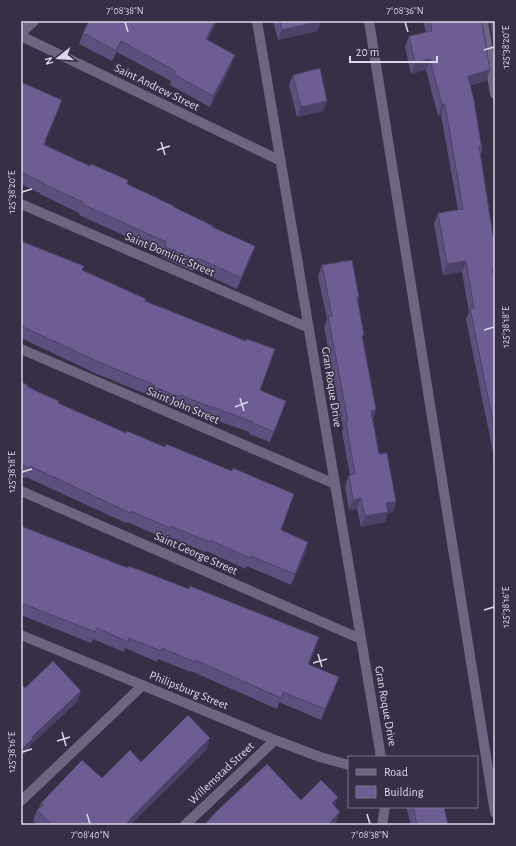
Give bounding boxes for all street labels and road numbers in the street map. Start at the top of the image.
street label: Saint Andrew Street [113,61,201,113]
street label: Saint Dominic Street [124,230,217,278]
street label: Gran Roque Drive [320,346,344,428]
street label: Saint John Street [145,384,221,426]
street label: Saint George Street [153,529,240,577]
street label: Gran Roque Drive [373,665,399,747]
street label: Philipsburg Street [148,669,230,711]
street label: Willemstad Street [186,740,256,806]

